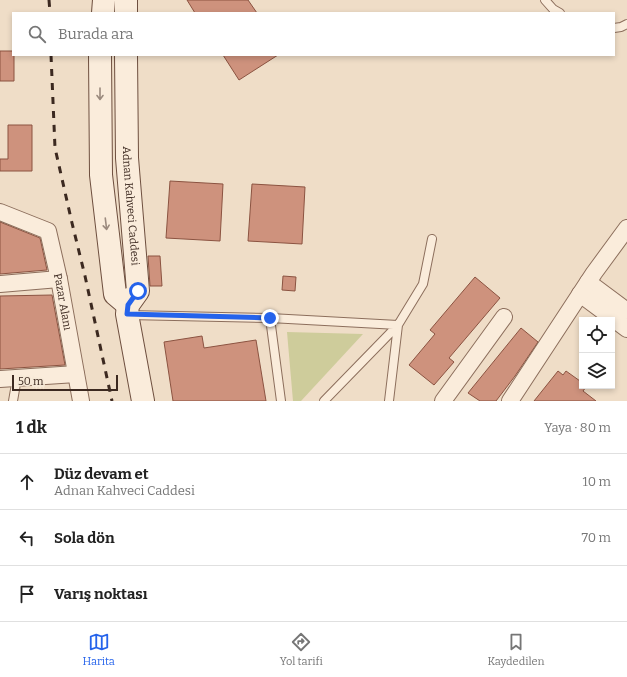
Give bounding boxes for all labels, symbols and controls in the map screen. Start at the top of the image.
search box [12,12,615,56]
icon: search [26,23,48,45]
text: Burada ara [58,25,134,43]
one-way arrow [96,87,104,100]
street label: Adnan Kahveci Caddesi [120,146,142,267]
one-way arrow [103,217,110,230]
street label: Pazar Alanı [51,272,75,332]
route start [129,282,147,300]
route end [261,309,279,327]
map controls [579,317,615,389]
button: locate [579,317,615,353]
button: layers [579,353,615,389]
scale bar [12,373,118,392]
text: 50 m [18,375,44,388]
text: 1 dk [16,417,47,438]
text: Yaya · 80 m [544,420,611,435]
text: Düz devam et [54,465,149,483]
icon: ahead [16,471,38,493]
text: 10 m [582,474,611,489]
text: Adnan Kahveci Caddesi [54,483,195,498]
icon: left [16,527,38,549]
text: Sola dön [54,529,115,547]
text: 70 m [581,530,611,545]
icon: arrive [16,583,38,605]
text: Varış noktası [54,585,147,603]
tab: Harita [82,631,115,668]
tab: Yol tarifi [280,631,323,668]
tab: Kaydedilen [488,631,545,668]

